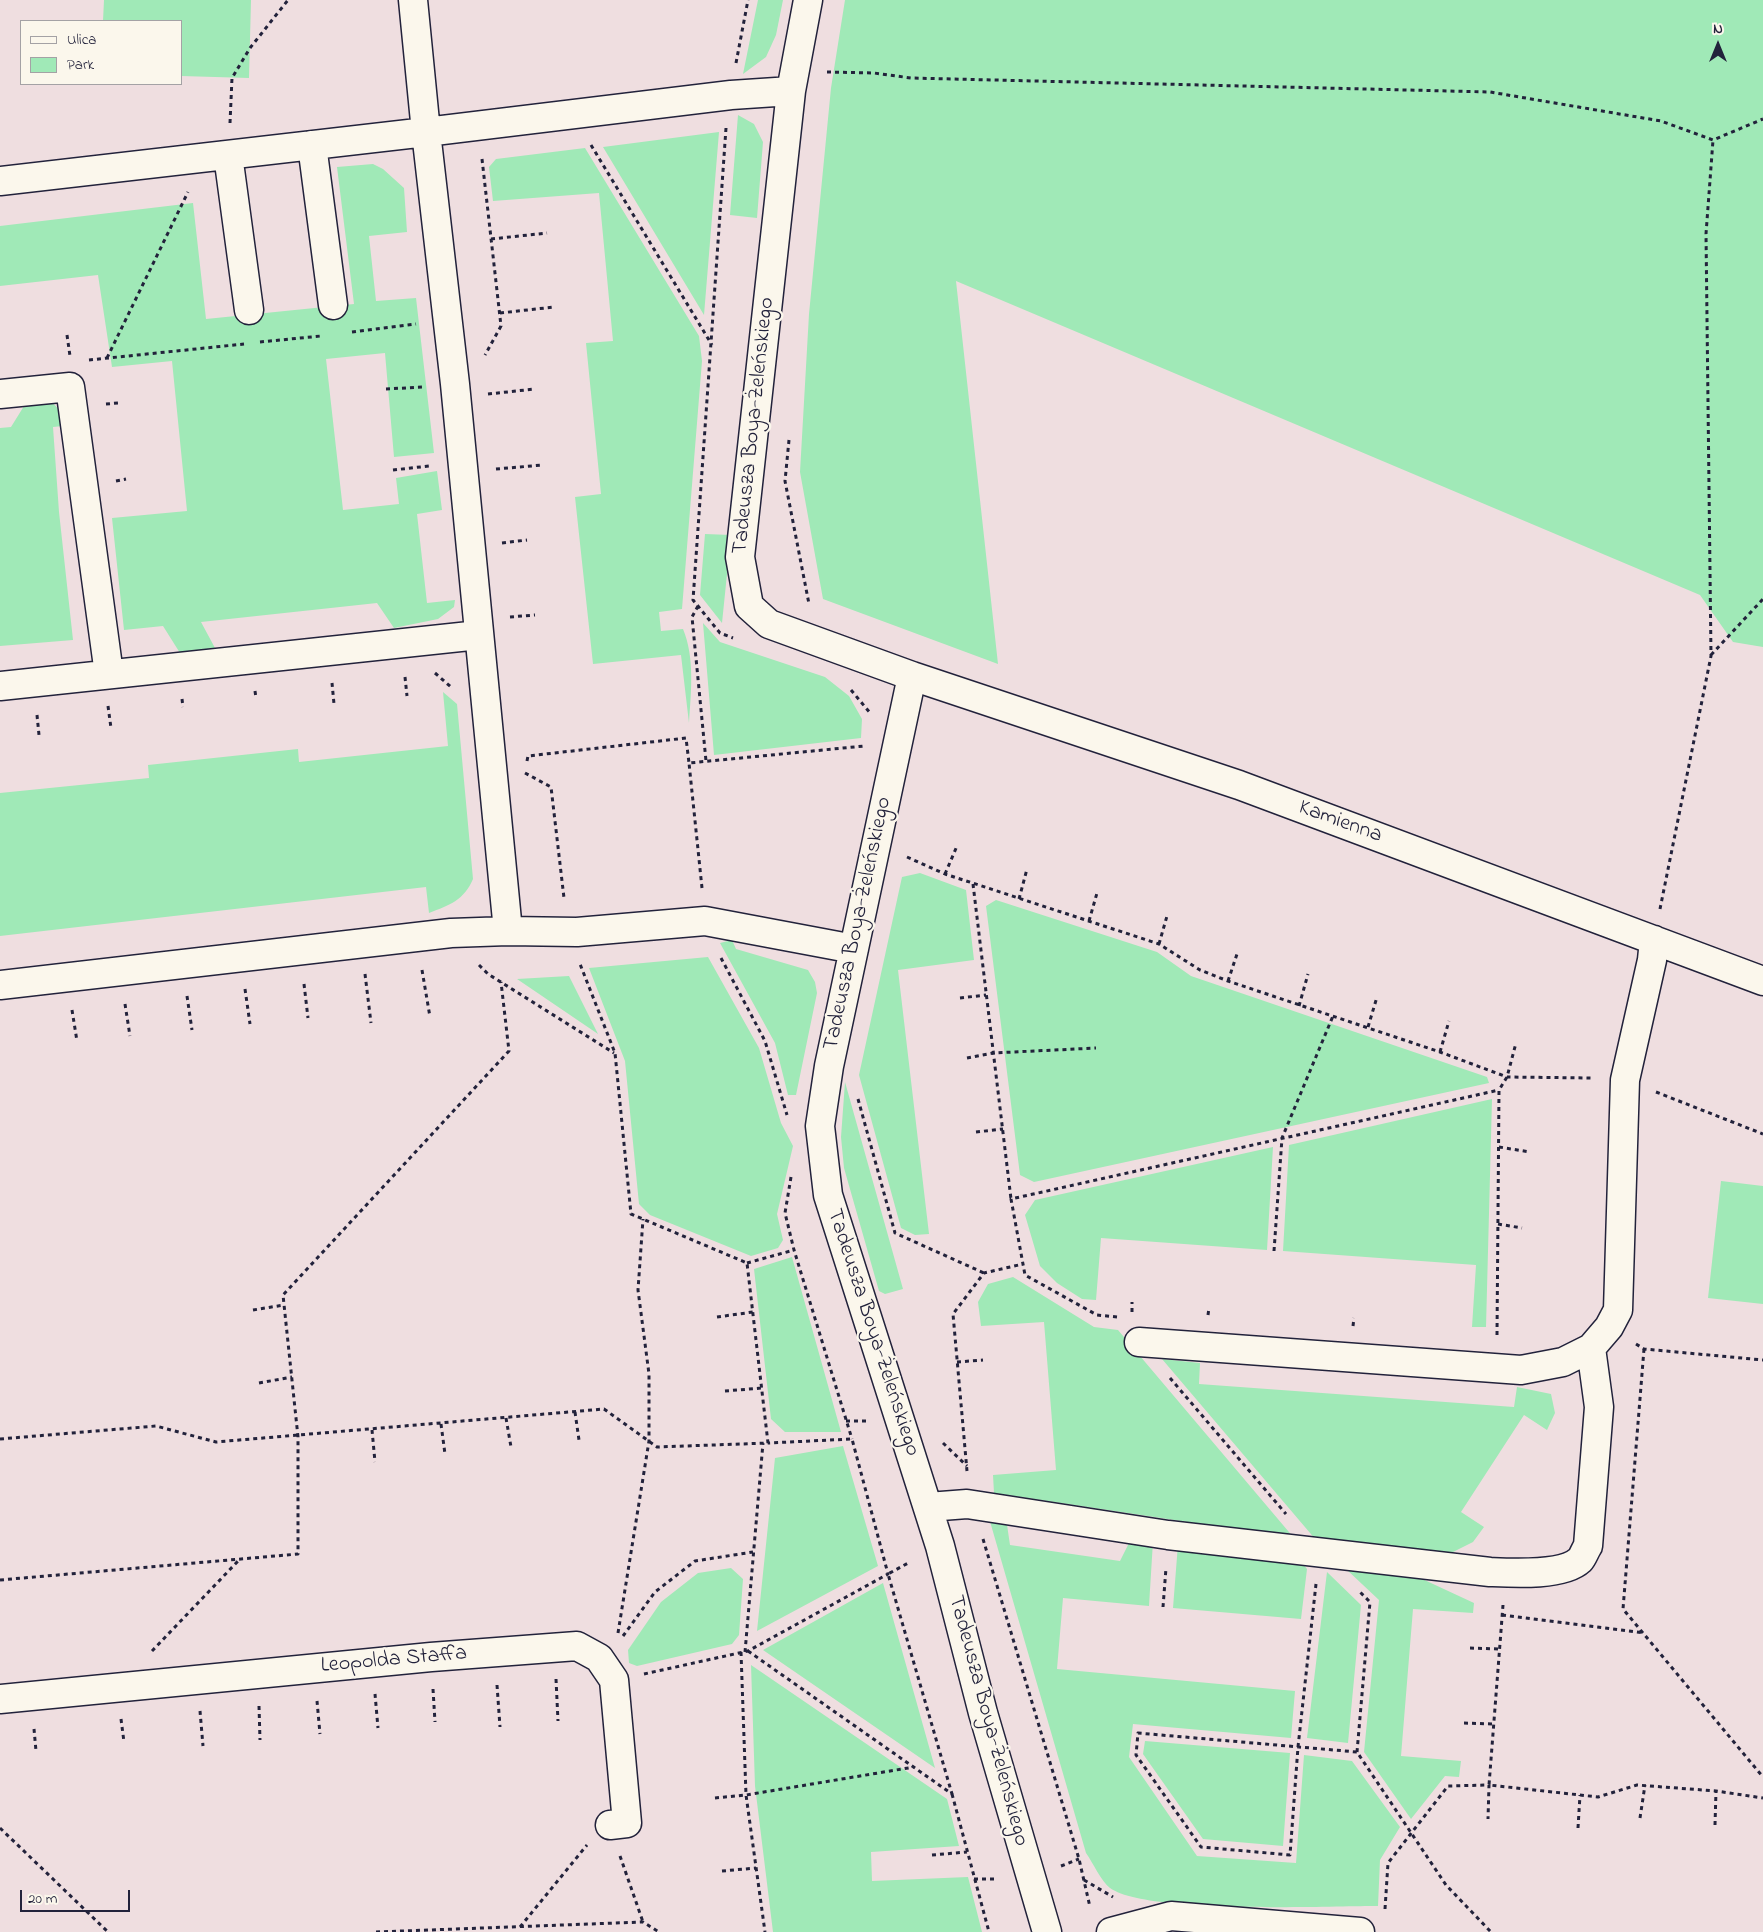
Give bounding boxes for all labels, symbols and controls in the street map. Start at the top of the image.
text: N [1713,19,1723,40]
legend [20,20,182,85]
north arrow [1693,20,1743,70]
text: Ulica [67,29,96,51]
text: Park [67,54,94,76]
street label: Tadeusza Boya-Żeleńskiego [728,296,782,556]
street label: Tadeusza Boya-Żeleńskiego [819,795,899,1053]
street label: Kamienna [1295,796,1385,850]
street label: Tadeusza Boya-Żeleńskiego [820,1206,924,1460]
street label: Tadeusza Boya-Żeleńskiego [941,1593,1033,1849]
street label: Leopolda Staffa [320,1641,468,1681]
scale bar [22,1880,132,1912]
text: 20 m [28,1888,57,1910]

